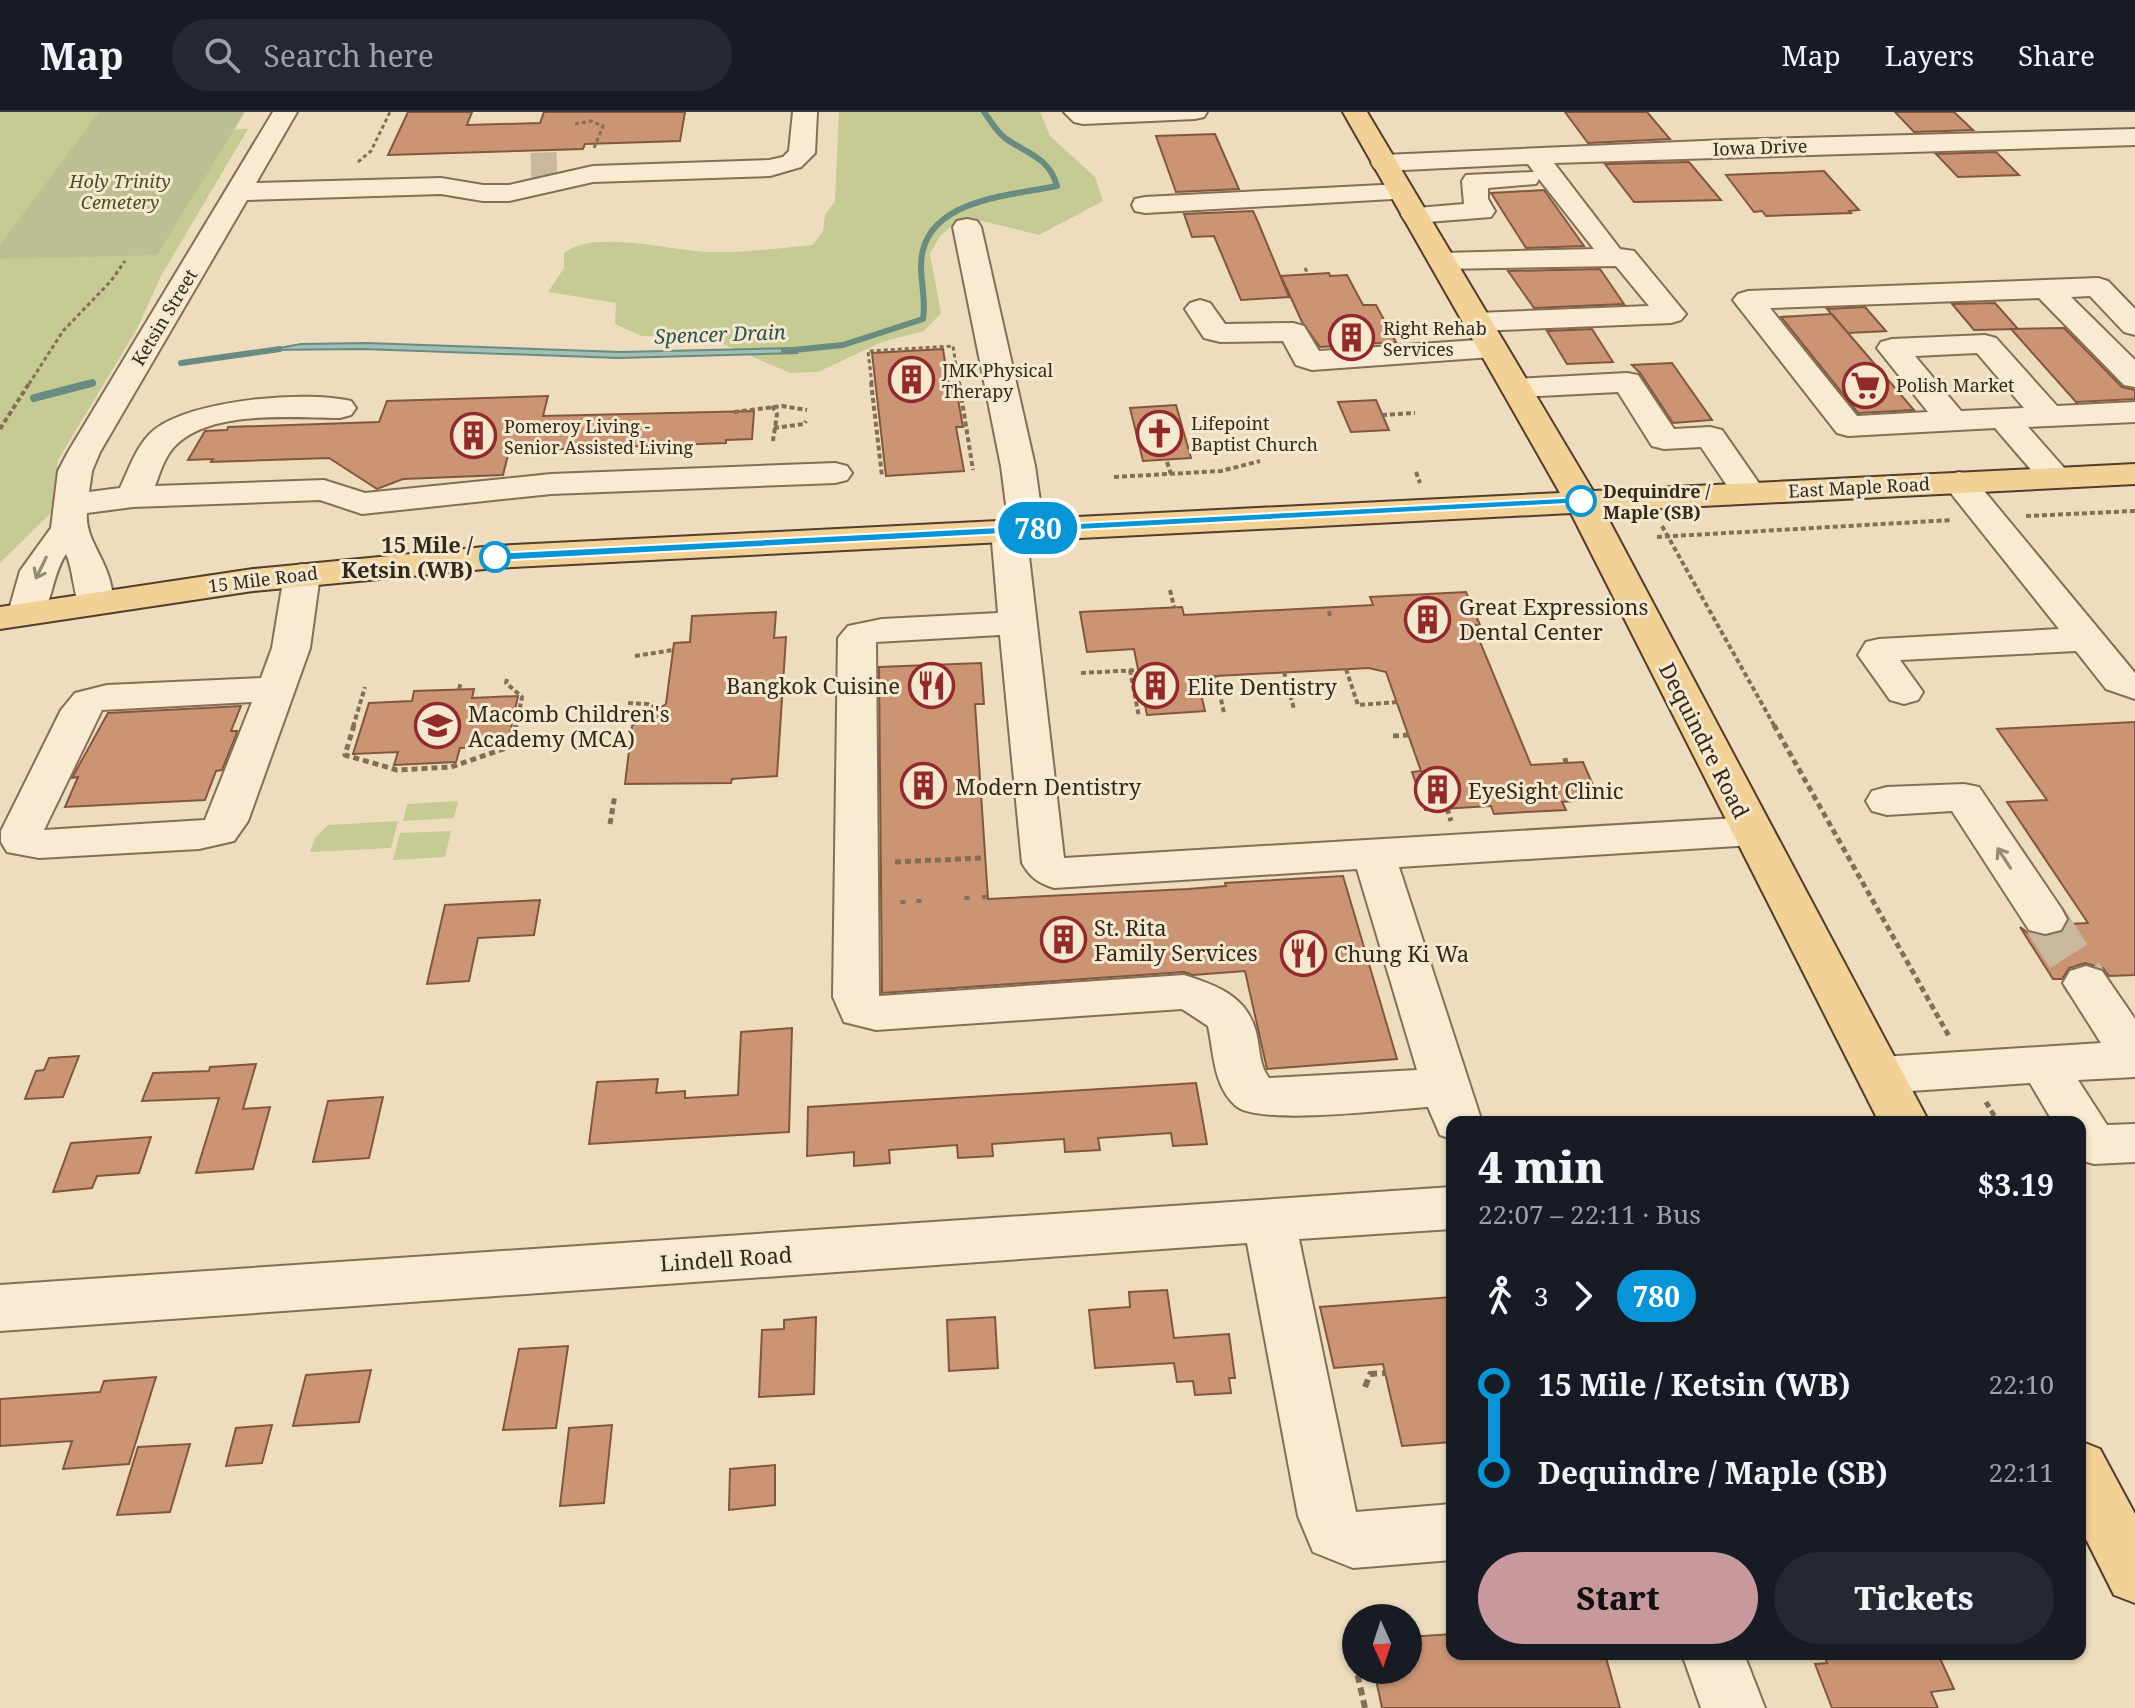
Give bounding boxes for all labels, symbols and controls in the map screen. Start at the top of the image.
search box [172,19,732,91]
text: Map [40,29,124,81]
icon: search [200,33,244,77]
text: Search here [264,35,434,76]
text: Map [1782,36,1841,74]
text: Layers [1885,36,1974,74]
text: Share [2018,36,2095,74]
street label: Iowa Drive [1712,133,1808,161]
park label: Holy Trinity Cemetery [68,169,171,214]
street label: Ketsin Street [126,264,202,370]
building icon: Right Rehab Services [1328,314,1376,362]
place label: Right Rehab Services [1383,316,1487,361]
water label: Spencer Drain [654,318,786,350]
building icon: JMK Physical Therapy [887,356,935,404]
place label: JMK Physical Therapy [941,358,1054,403]
supermarket icon: Polish Market [1841,361,1889,409]
place label: Polish Market [1896,373,2014,397]
church icon: Lifepoint Baptist Church [1136,409,1184,457]
place label: Lifepoint Baptist Church [1191,411,1318,456]
building icon: Pomeroy Living - Senior Assisted Living [449,412,497,460]
place label: Pomeroy Living - Senior Assisted Living [504,414,694,459]
street label: East Maple Road [1788,471,1930,503]
place label: Dequindre / Maple (SB) [1603,479,1711,524]
marker: Dequindre / Maple (SB) [1566,486,1596,516]
line badge: 780 [992,502,1084,554]
text: 780 [1014,509,1062,547]
place label: 15 Mile / Ketsin (WB) [341,529,474,584]
marker: 15 Mile / Ketsin (WB) [480,542,510,572]
one-way arrow [32,556,48,580]
street label: 15 Mile Road [207,560,319,598]
place label: Great Expressions Dental Center [1459,591,1648,646]
building icon: Great Expressions Dental Center [1404,595,1452,643]
street label: Dequindre Road [1653,657,1757,823]
restaurant icon: Bangkok Cuisine [907,661,955,709]
building icon: Elite Dentistry [1132,662,1180,710]
place label: Bangkok Cuisine [726,670,900,700]
place label: Elite Dentistry [1187,671,1338,701]
place label: Macomb Children's Academy (MCA) [468,698,670,753]
school or university icon: Macomb Children's Academy (MCA) [413,702,461,750]
building icon: Modern Dentistry [900,762,948,810]
building icon: EyeSight Clinic [1413,766,1461,814]
place label: Modern Dentistry [955,771,1142,801]
place label: EyeSight Clinic [1468,775,1624,805]
one-way arrow [1996,847,2012,870]
place label: St. Rita Family Services [1094,912,1258,967]
building icon: St. Rita Family Services [1039,916,1087,964]
restaurant icon: Chung Ki Wa [1279,929,1327,977]
place label: Chung Ki Wa [1334,938,1469,968]
text: 4 min [1478,1136,1604,1196]
text: $3.19 [1977,1164,2054,1205]
text: 22:07 – 22:11 · Bus [1478,1196,1701,1232]
street label: Lindell Road [659,1238,794,1278]
icon: walk [1478,1274,1522,1318]
icon: forward [1561,1274,1605,1318]
text: 780 [1633,1277,1680,1315]
text: 3 [1534,1278,1549,1314]
text: 15 Mile / Ketsin (WB) [1538,1364,1851,1405]
text: 22:10 [1988,1366,2054,1402]
text: Dequindre / Maple (SB) [1538,1452,1888,1493]
text: 22:11 [1988,1454,2054,1490]
button: Start [1478,1552,1758,1644]
button: Tickets [1774,1552,2054,1644]
north arrow [1342,1604,1422,1684]
map controls [1342,1604,1422,1684]

